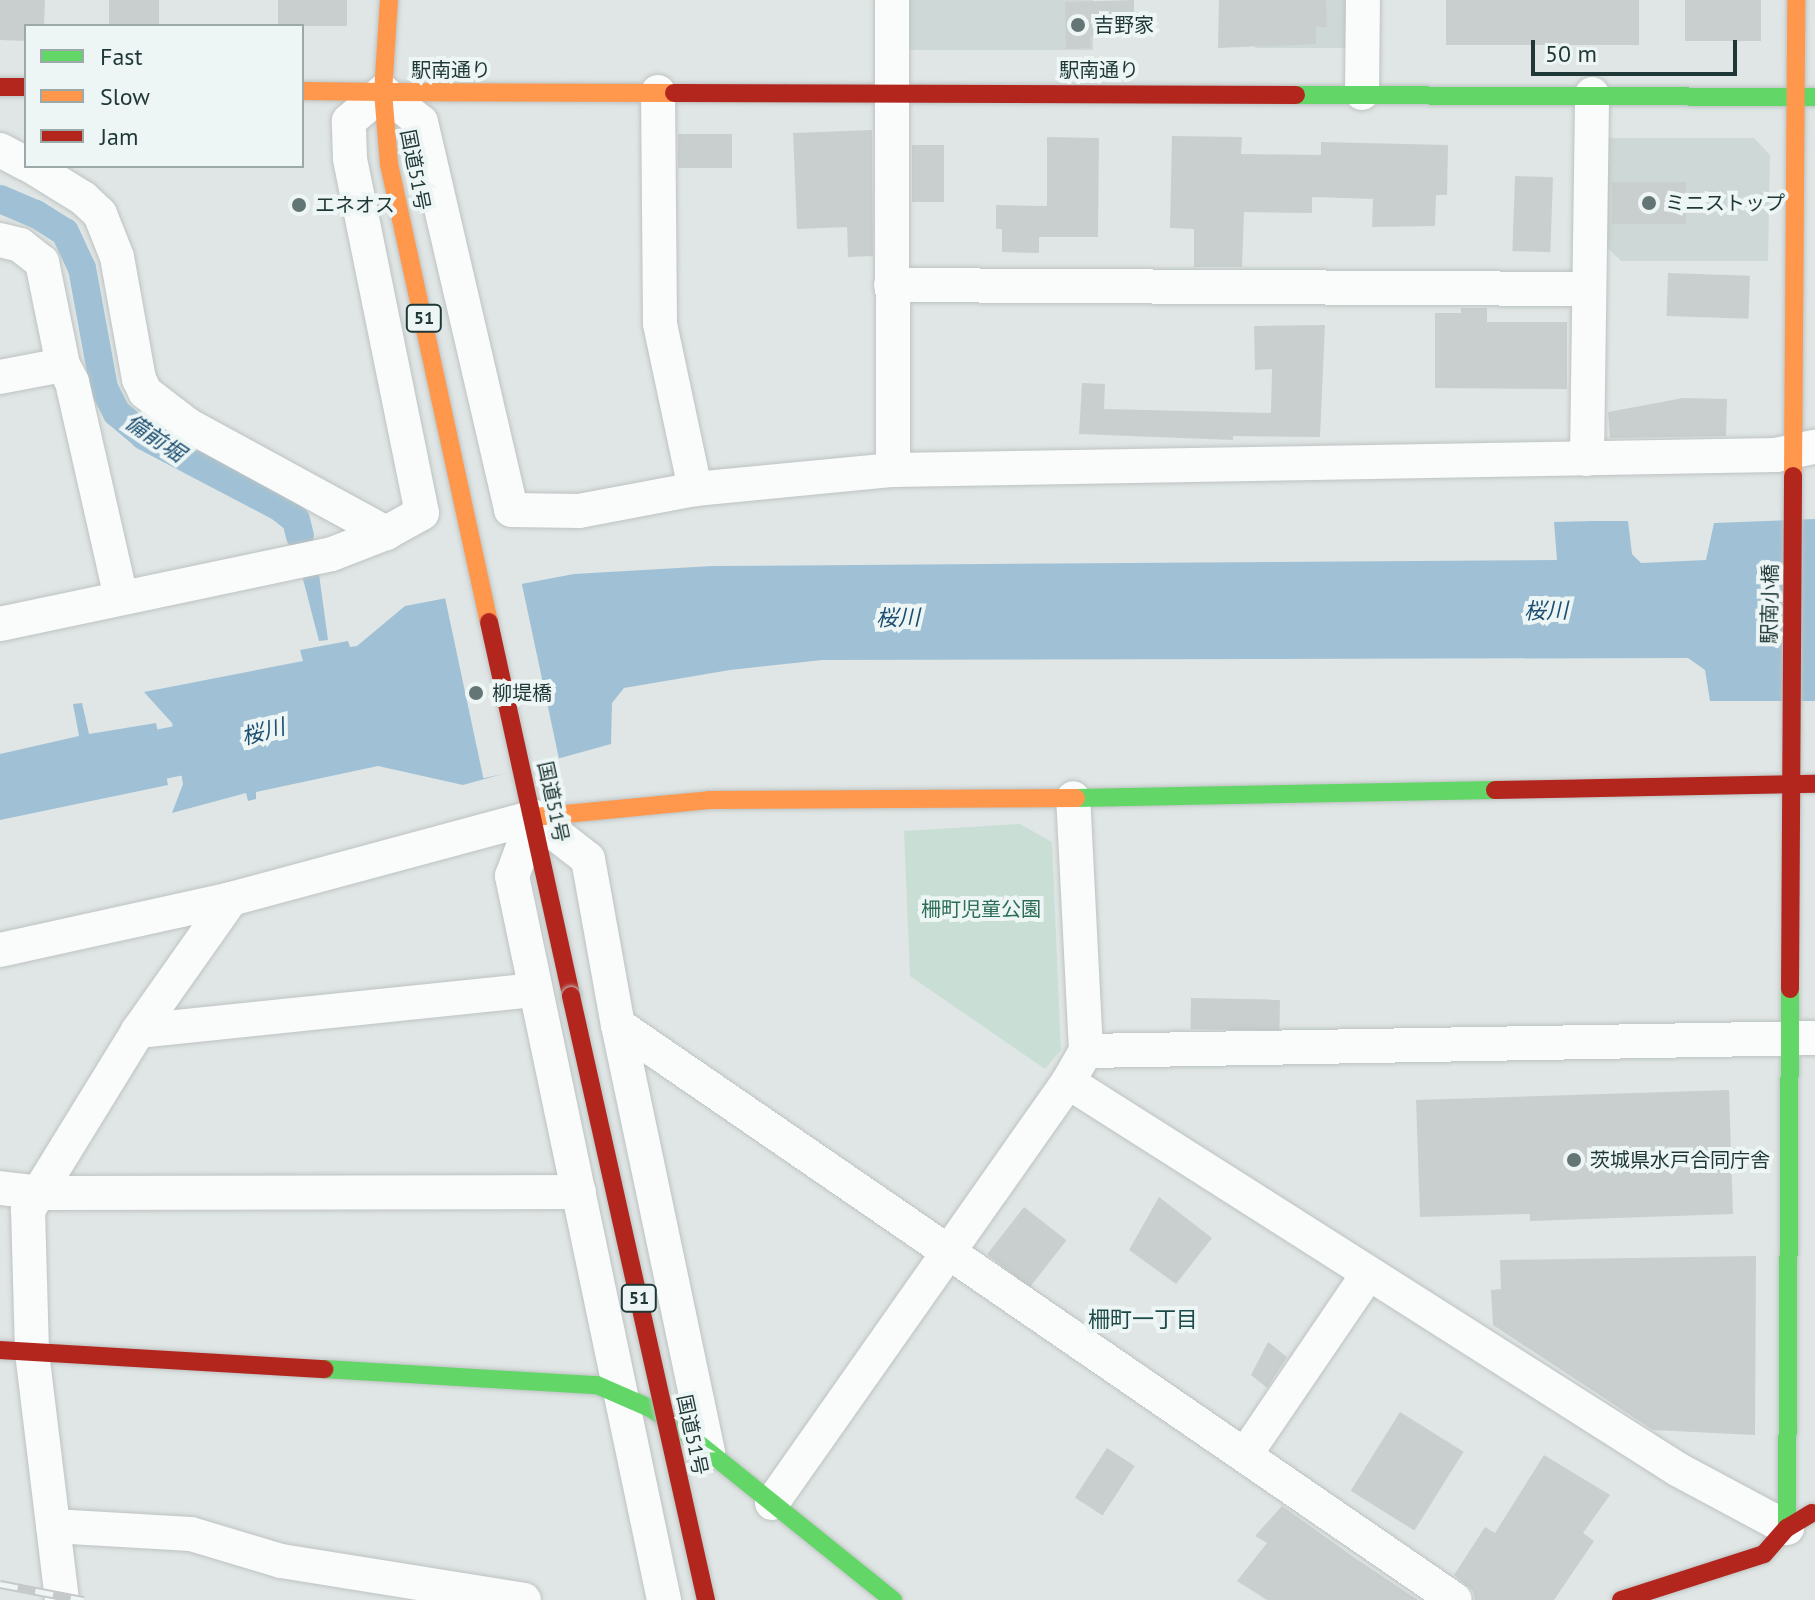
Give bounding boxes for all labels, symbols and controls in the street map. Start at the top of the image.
place label: 吉野家 [1094,13,1154,37]
marker: 吉野家 [1069,16,1087,34]
legend [24,24,304,168]
scale bar [1535,24,1741,74]
text: 50 m [1545,38,1597,69]
text: Fast [100,41,143,72]
street label: 駅南通り [411,58,491,82]
street label: 駅南通り [1059,58,1139,82]
text: Slow [100,81,150,112]
text: Jam [100,121,138,152]
street label: 国道51号 [395,128,435,212]
place label: ミニストップ [1665,191,1785,215]
place label: エネオス [315,193,395,217]
marker: ミニストップ [1640,194,1658,212]
marker: エネオス [290,196,308,214]
road number: 51 [404,304,444,332]
water label: 備前堀 [120,409,190,467]
street label: 駅南小橋 [1757,564,1783,644]
water label: 桜川 [1524,597,1568,625]
water label: 桜川 [876,604,920,632]
place label: 柳堤橋 [492,681,552,705]
marker: 柳堤橋 [467,684,485,702]
water label: 桜川 [238,714,288,750]
street label: 国道51号 [533,759,573,845]
park label: 柵町児童公園 [921,897,1041,921]
place label: 茨城県水戸合同庁舎 [1590,1148,1770,1172]
marker: 茨城県水戸合同庁舎 [1565,1151,1583,1169]
road number: 51 [619,1284,659,1312]
district label: 柵町一丁目 [1088,1307,1198,1333]
street label: 国道51号 [672,1392,712,1478]

